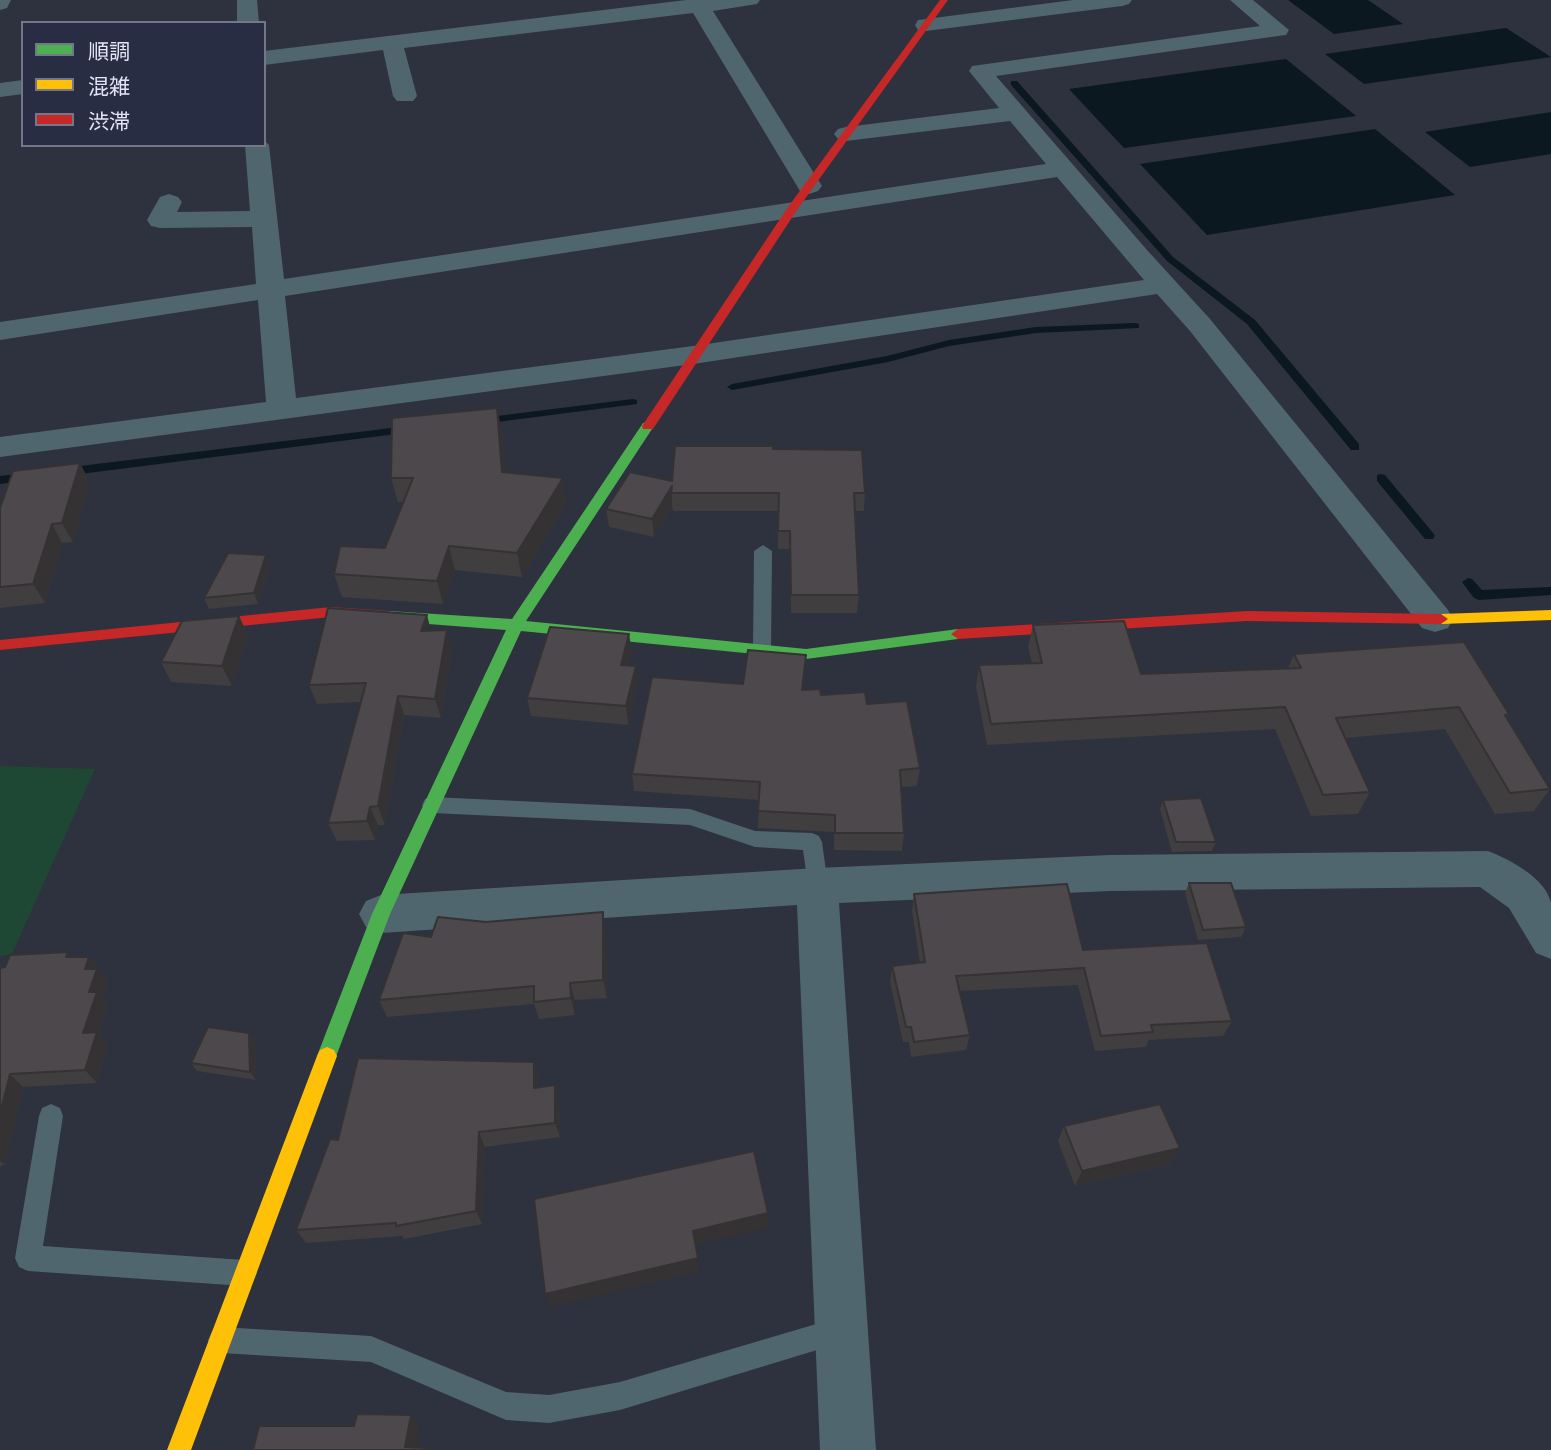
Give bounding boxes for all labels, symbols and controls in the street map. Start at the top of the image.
legend [21,21,266,147]
text: 順調 [88,40,130,64]
text: 混雑 [88,75,130,99]
text: 渋滞 [88,110,130,134]

